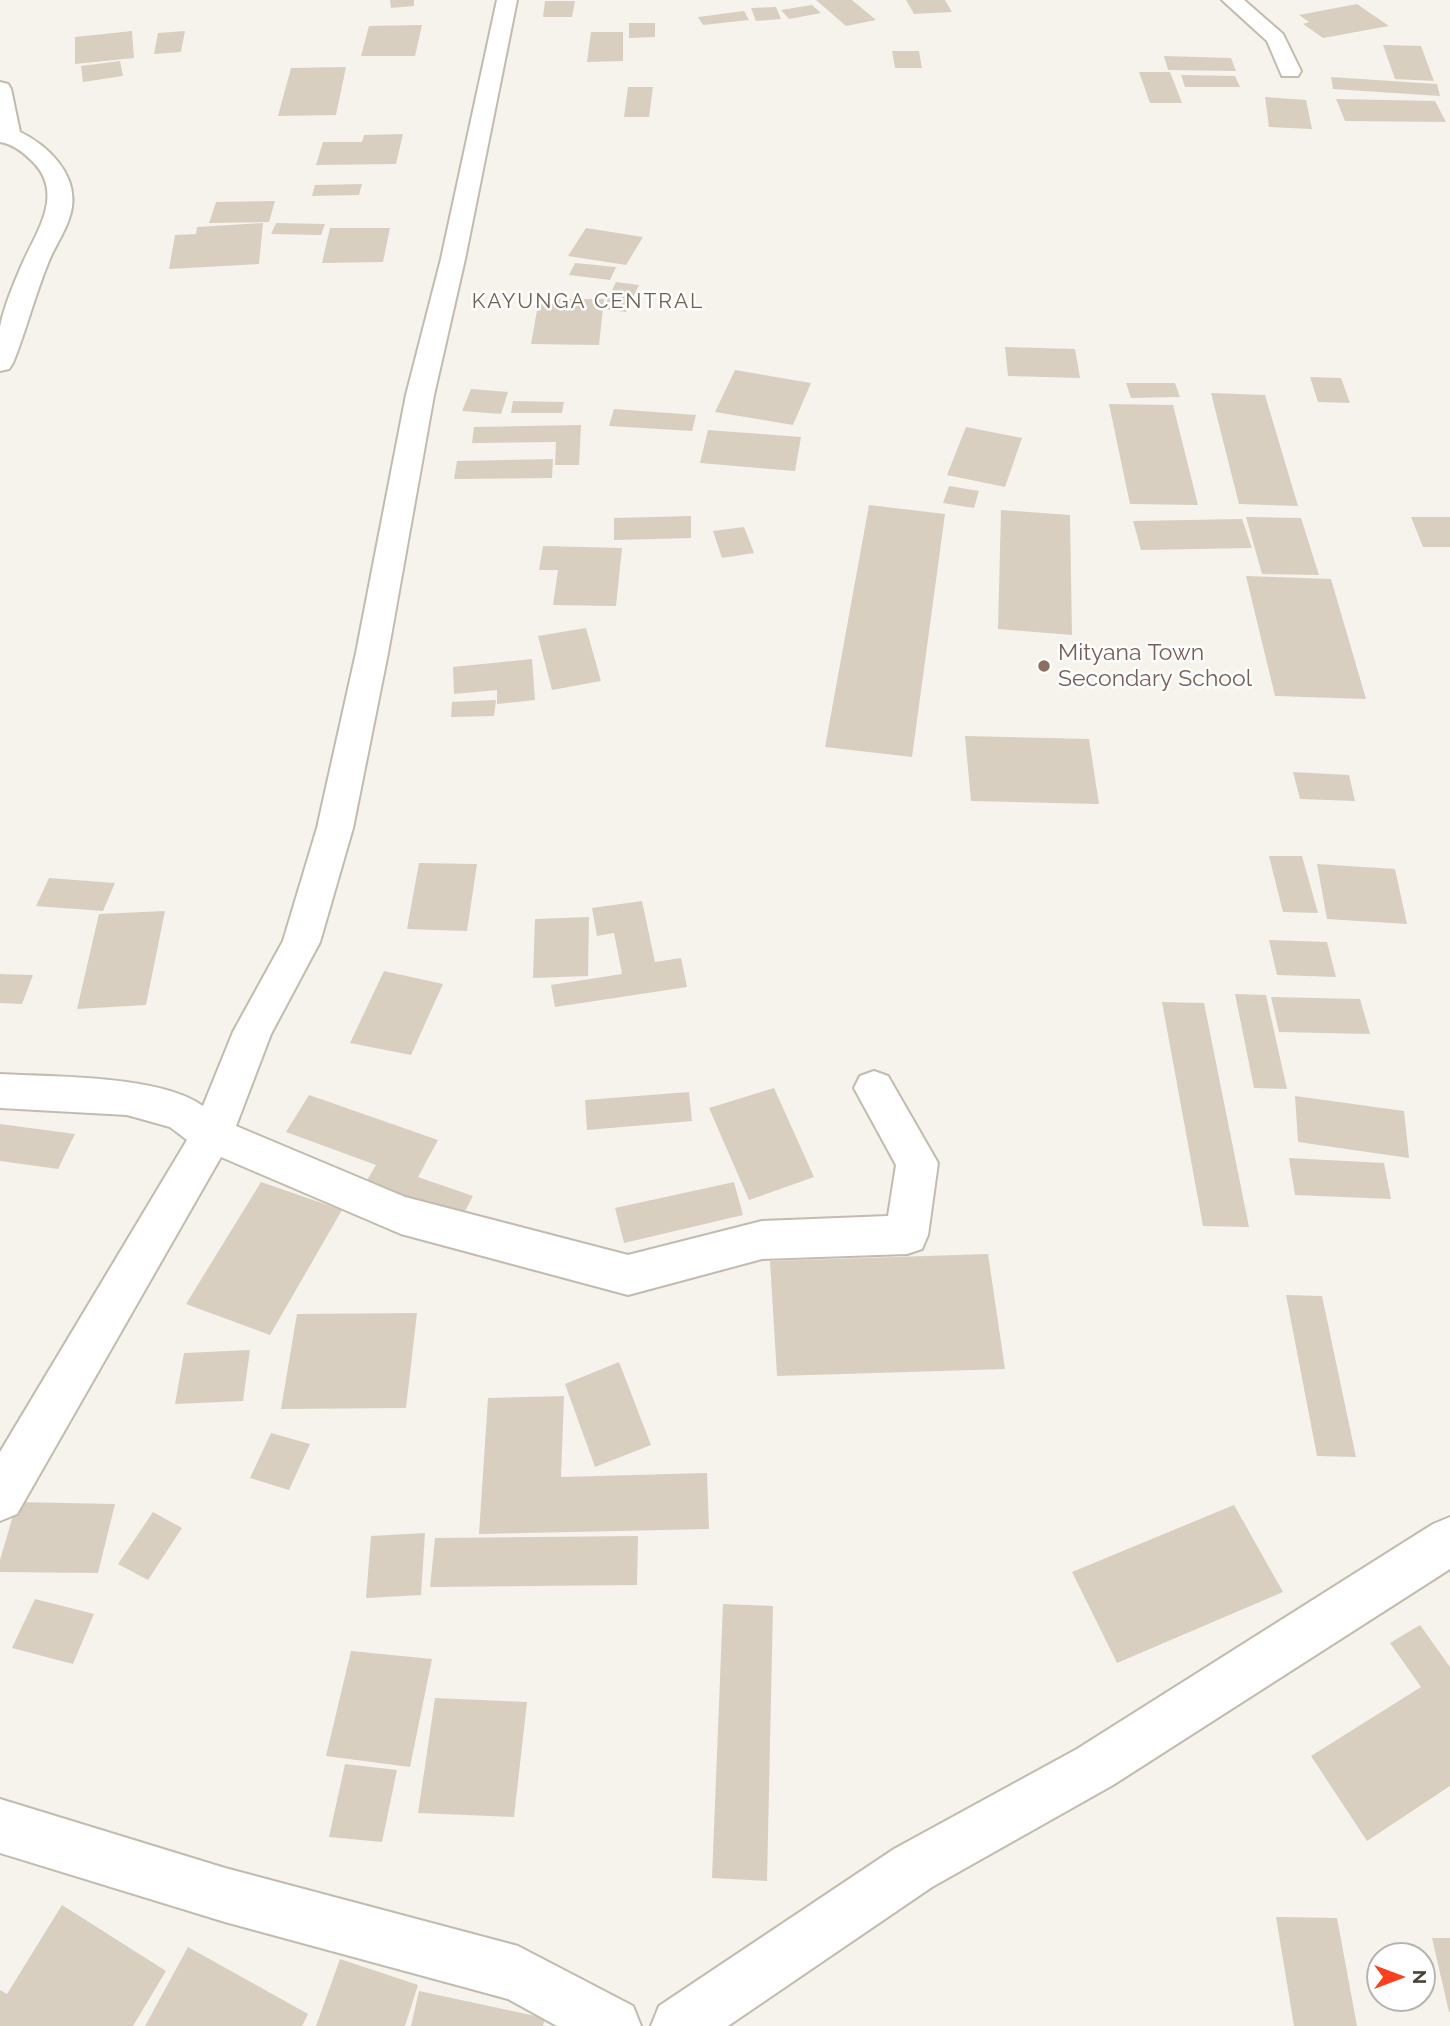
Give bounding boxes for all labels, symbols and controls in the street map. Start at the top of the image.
district label: KAYUNGA CENTRAL [474,289,702,315]
place label: Mityana Town Secondary School [1058,639,1252,693]
marker: Mityana Town Secondary School [1036,658,1052,674]
north arrow [1366,1942,1436,2012]
text: N [1409,1970,1431,1984]

